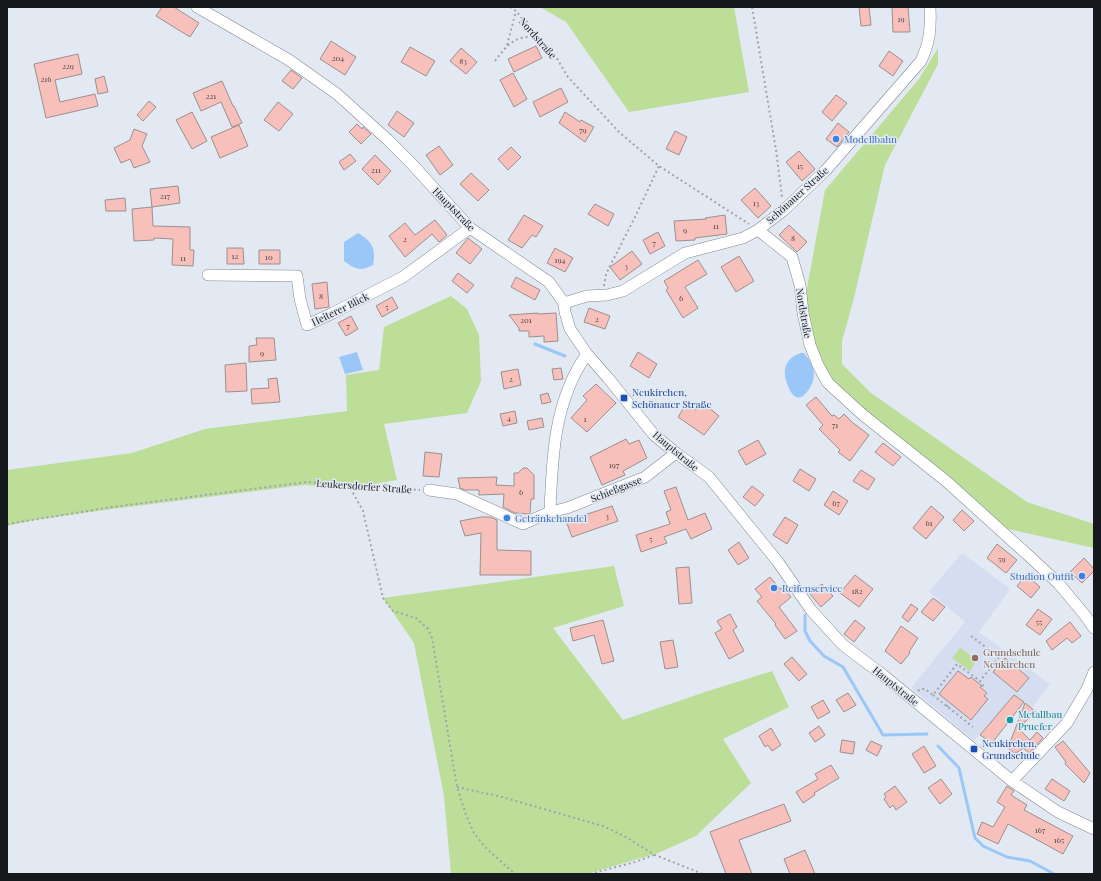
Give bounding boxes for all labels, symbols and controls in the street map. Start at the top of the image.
house number: 19 [897,13,905,24]
street label: Nordstraße [516,14,560,62]
house number: 204 [332,52,344,63]
house number: 83 [459,55,467,66]
house number: 229 [62,60,74,71]
house number: 216 [41,73,51,84]
house number: 221 [206,90,216,101]
house number: 79 [579,124,587,135]
place label: Modellbahn [844,132,897,146]
marker: Modellbahn [831,134,841,144]
house number: 15 [797,160,803,171]
street label: Schönauer Straße [763,163,831,227]
house number: 211 [371,164,381,175]
street label: Hauptstraße [430,184,478,234]
house number: 217 [160,190,171,201]
house number: 13 [753,197,760,208]
house number: 11 [713,220,719,231]
house number: 9 [683,224,687,235]
house number: 8 [791,232,795,243]
house number: 2 [403,233,407,244]
house number: 7 [652,237,656,248]
house number: 12 [232,250,239,261]
house number: 10 [265,251,273,262]
house number: 11 [180,252,186,263]
house number: 194 [555,254,566,265]
house number: 3 [624,260,628,271]
street label: Nordstraße [793,287,815,339]
street label: Heiterer Blick [309,289,372,329]
house number: 8 [319,290,323,301]
house number: 6 [679,292,683,303]
house number: 5 [385,301,389,312]
house number: 2 [595,313,599,324]
house number: 201 [520,314,532,325]
house number: 7 [346,320,350,331]
house number: 9 [260,347,264,358]
house number: 2 [509,373,513,384]
place label: Neukirchen, Schönauer Straße [632,385,711,411]
marker: Neukirchen, Schönauer Straße [619,393,629,403]
house number: 4 [507,412,511,423]
house number: 1 [584,413,587,424]
house number: 71 [832,419,838,430]
street label: Hauptstraße [650,428,702,474]
house number: 197 [609,459,620,470]
street label: Schießgasse [588,472,644,506]
street label: Leukersdorfer Straße [316,476,412,496]
house number: 6 [519,486,523,497]
house number: 67 [832,497,840,508]
house number: 3 [605,510,609,521]
place label: Getränkehandel [515,511,587,525]
marker: Getränkehandel [502,513,512,523]
house number: 61 [925,517,933,528]
house number: 5 [649,533,653,544]
house number: 59 [998,553,1006,564]
place label: Studion Outfit [1010,569,1074,583]
marker: Studion Outfit [1077,571,1087,581]
place label: Reifenservice [782,581,842,595]
marker: Reifenservice [769,583,779,593]
house number: 182 [852,585,863,596]
house number: 55 [1036,616,1042,627]
place label: Grundschule Neukirchen [983,645,1041,671]
marker: Grundschule Neukirchen [970,653,980,663]
street label: Hauptstraße [870,663,922,709]
place label: Metallbau Pruefer [1018,707,1062,733]
marker: Metallbau Pruefer [1005,715,1015,725]
place label: Neukirchen, Grundschule [982,736,1040,762]
marker: Neukirchen, Grundschule [969,744,979,754]
house number: 167 [1035,824,1046,835]
house number: 165 [1054,834,1064,845]

